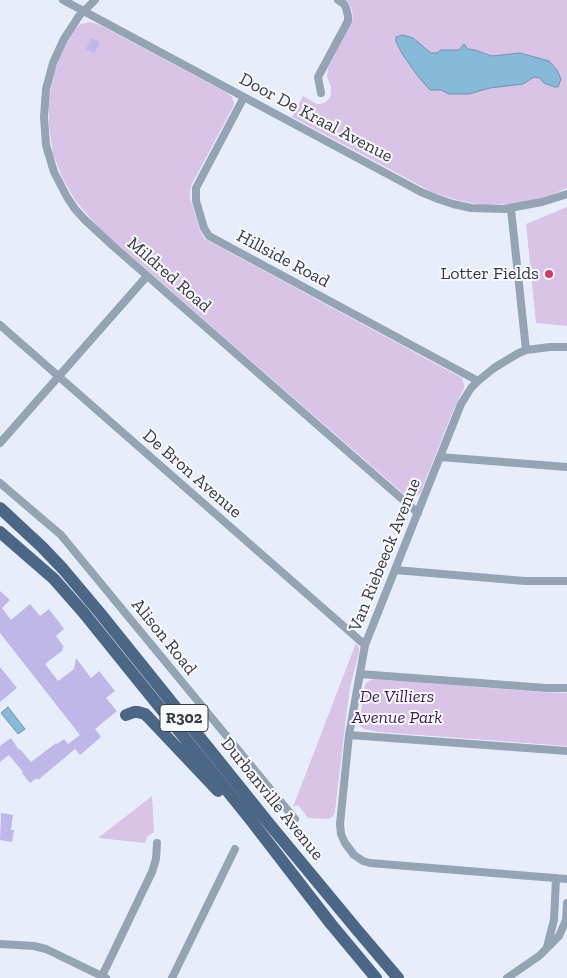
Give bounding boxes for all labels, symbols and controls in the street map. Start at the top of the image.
street label: Door De Kraal Avenue [236,68,396,168]
street label: Hillside Road [233,225,333,293]
street label: Mildred Road [123,233,215,317]
place label: Lotter Fields [440,263,539,285]
marker: Lotter Fields [543,268,555,280]
street label: De Bron Avenue [138,425,246,523]
street label: Van Riebeeck Avenue [344,475,426,635]
street label: Alison Road [127,595,201,679]
park label: De Villiers Avenue Park [352,686,442,729]
road number: R302 [160,704,208,731]
street label: Durbanville Avenue [216,733,328,865]

